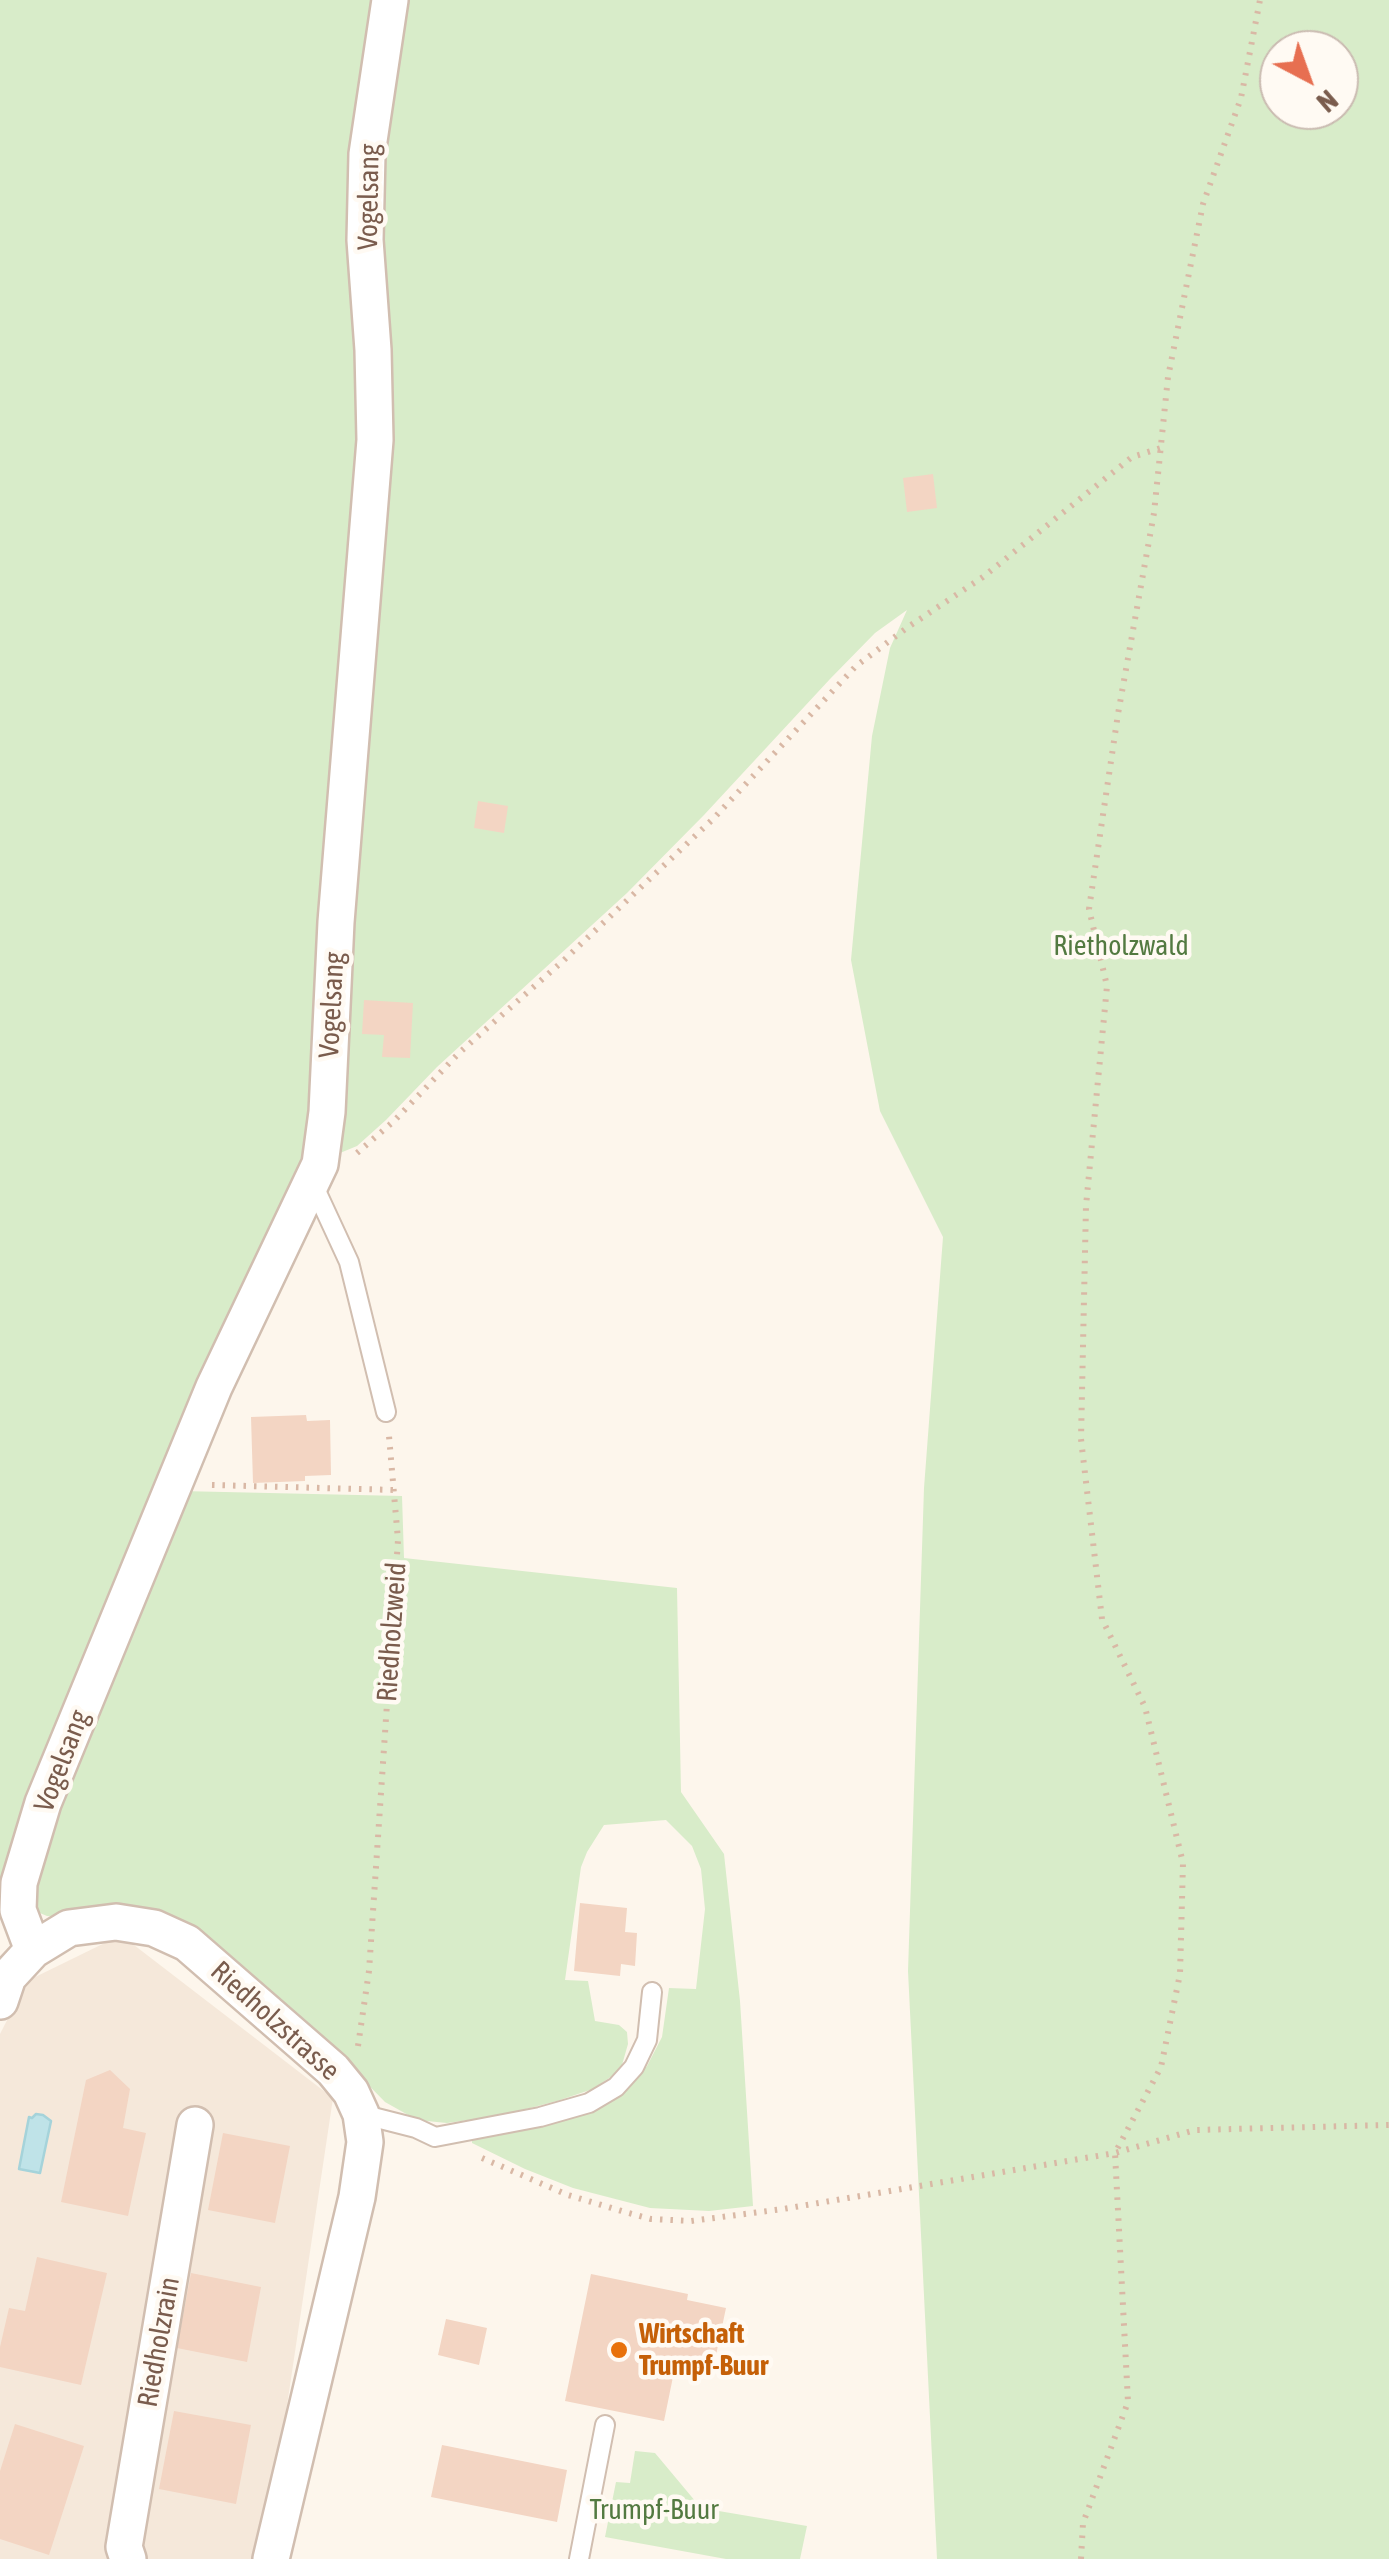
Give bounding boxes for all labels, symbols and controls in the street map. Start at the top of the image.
north arrow [1259,30,1359,130]
text: N [1311,84,1344,119]
street label: Vogelsang [351,144,387,250]
park label: Rietholzwald [1053,929,1189,963]
street label: Vogelsang [312,951,352,1059]
street label: Riedholzweid [370,1561,414,1703]
street label: Vogelsang [27,1705,97,1817]
street label: Riedholzstrasse [204,1954,346,2088]
street label: Riedholzrain [131,2274,187,2410]
place label: Wirtschaft Trumpf-Buur [639,2317,768,2383]
marker: Wirtschaft Trumpf-Buur [608,2339,630,2361]
park label: Trumpf-Buur [589,2493,719,2527]

